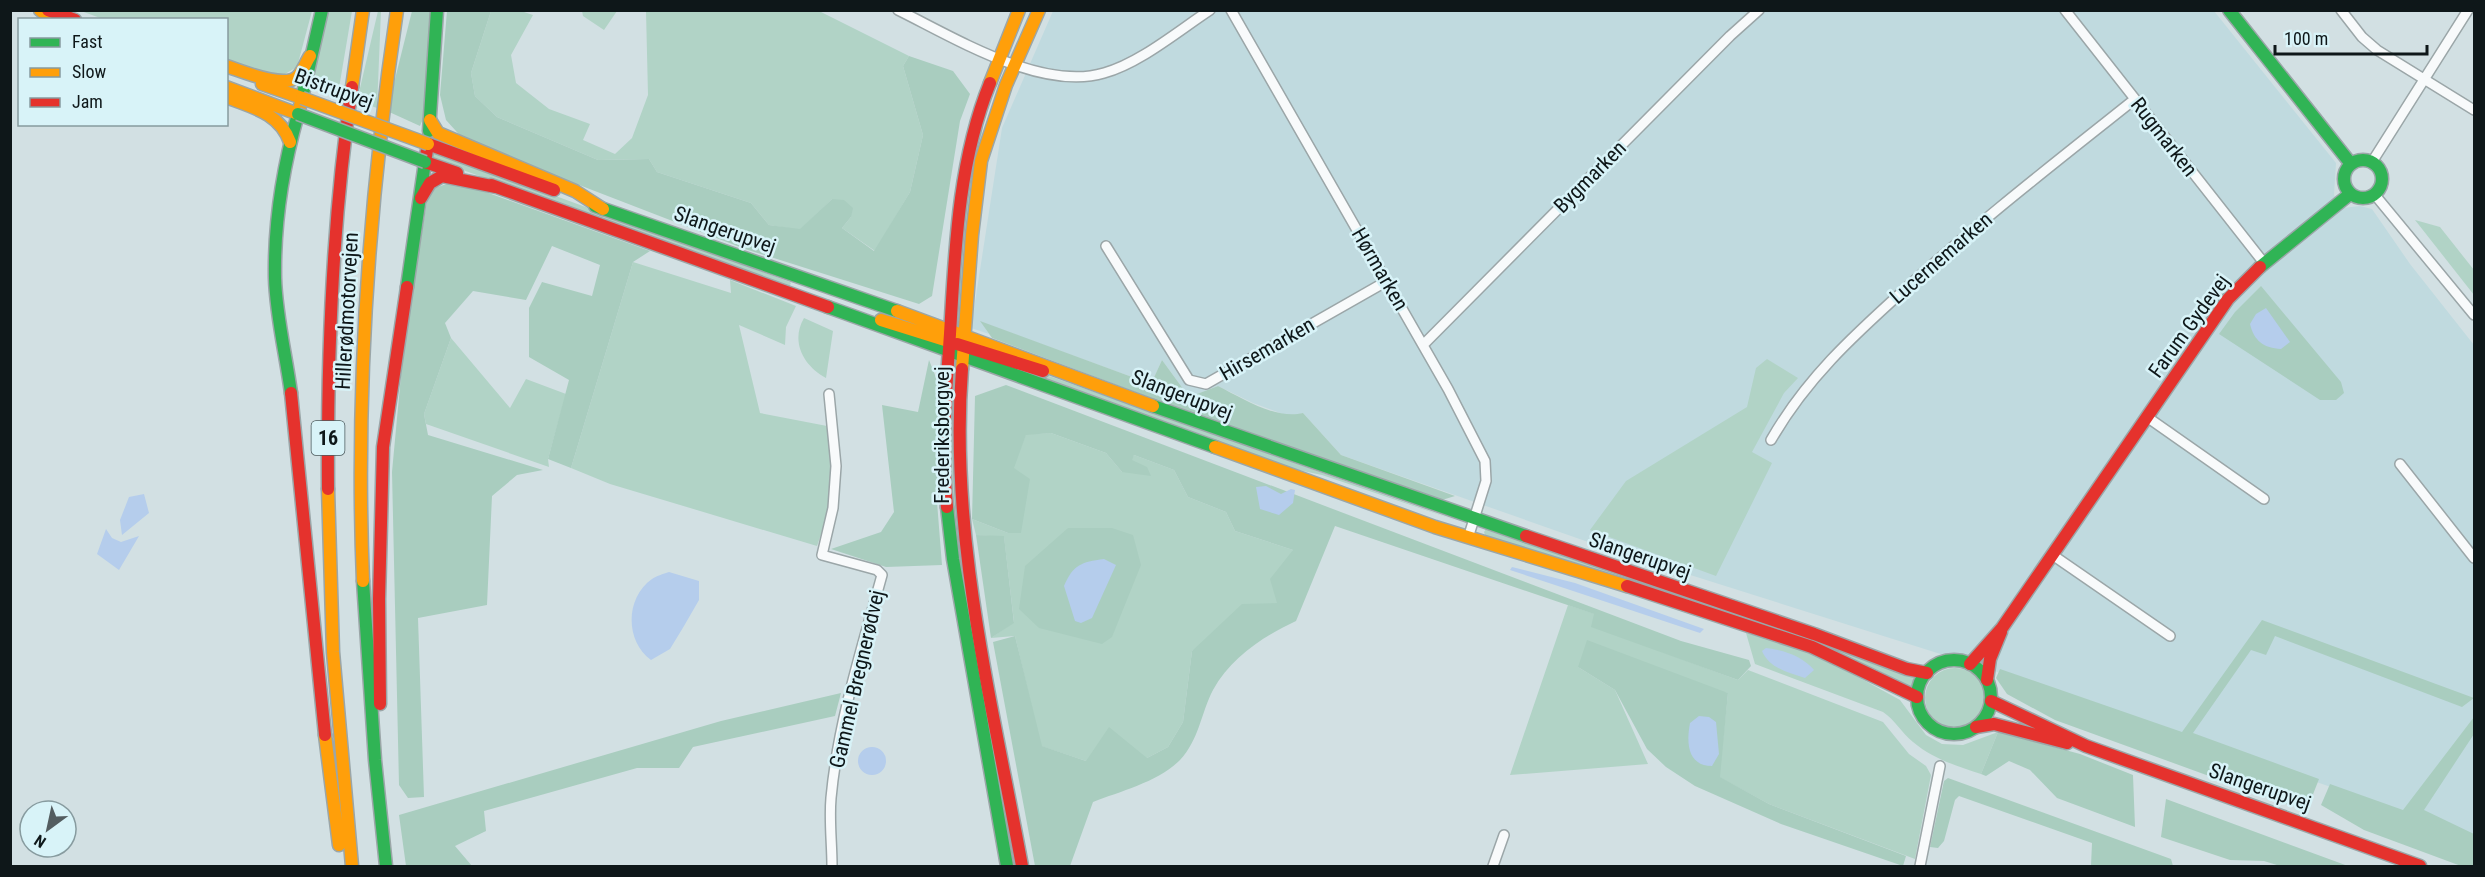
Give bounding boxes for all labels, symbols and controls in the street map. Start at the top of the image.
legend [18,18,228,126]
scale bar [2275,18,2426,56]
text: 100 m [2284,28,2328,49]
text: Fast [72,31,103,52]
text: Slow [72,61,107,82]
street label: Bistrupvej [291,64,377,114]
text: Jam [72,91,103,112]
street label: Rugmarken [2126,93,2202,181]
street label: Bygmarken [1549,136,1631,218]
street label: Slangerupvej [671,201,779,259]
street label: Lucernemarken [1885,207,1997,309]
street label: Hørmarken [1347,223,1413,315]
street label: Hillerødmotorvejen [331,232,363,390]
street label: Farum Gydevej [2144,270,2234,382]
street label: Hirsemarken [1215,312,1319,386]
street label: Slangerupvej [1128,365,1236,425]
street label: Frederiksborgvej [930,366,954,504]
road number: 16 [312,421,344,455]
street label: Slangerupvej [1586,527,1694,585]
street label: Gammel Bregnerødvej [825,588,889,770]
street label: Slangerupvej [2206,758,2314,816]
north arrow [18,799,78,859]
text: N [31,831,49,852]

